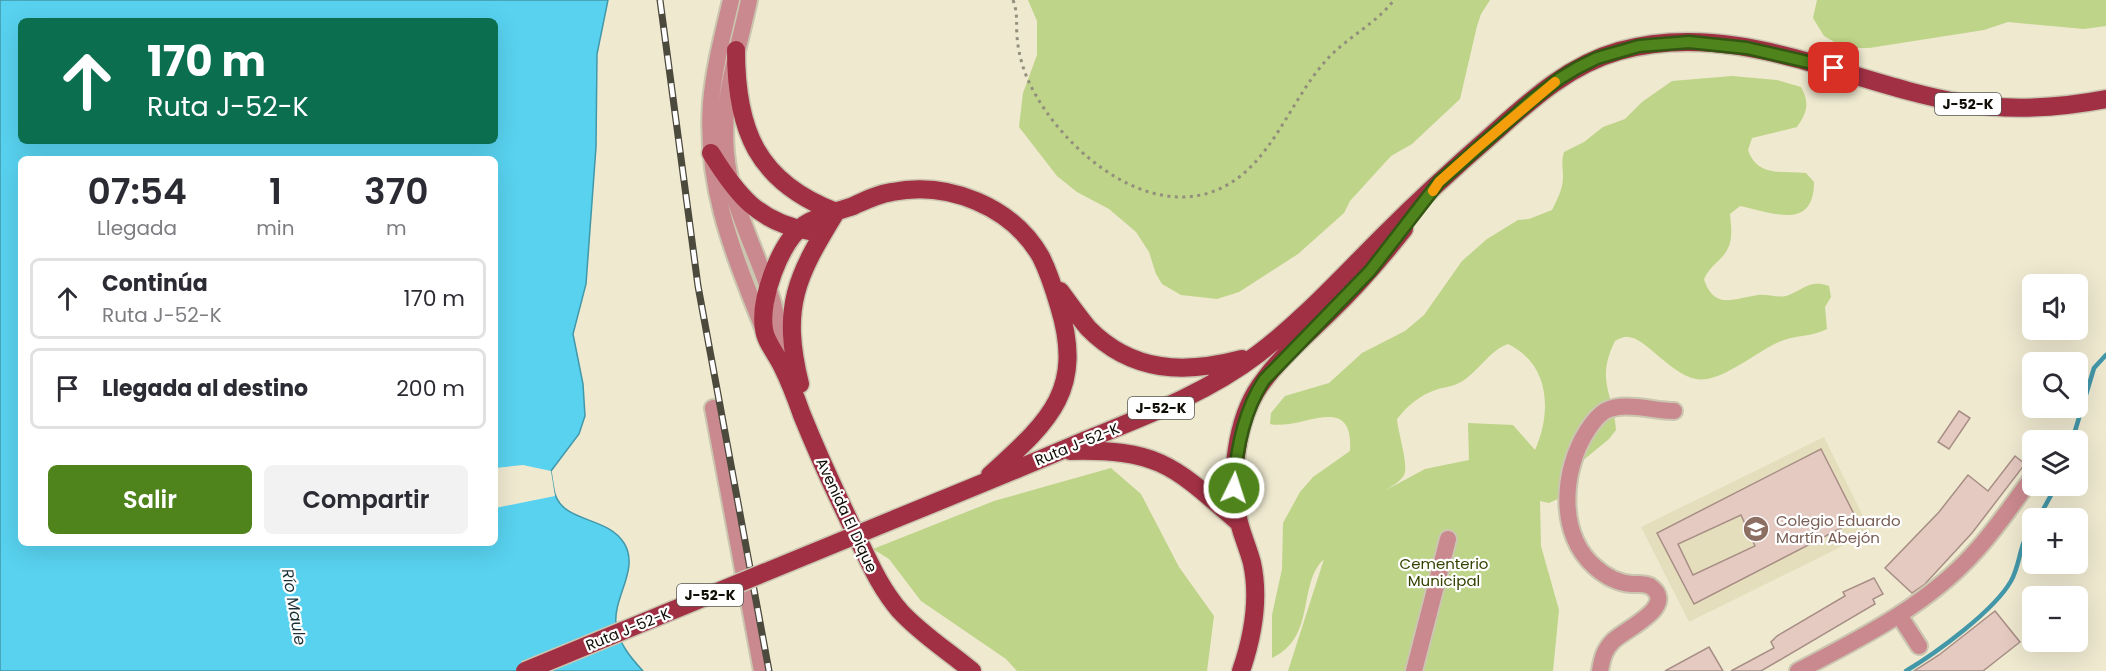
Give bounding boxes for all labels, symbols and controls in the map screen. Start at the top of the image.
text: 170 m [147,32,266,91]
icon: ahead [48,42,126,120]
pin [1808,42,1859,93]
icon: arrive [1817,51,1850,84]
text: Ruta J-52-K [147,88,309,125]
road number: J-52-K [1935,93,2001,115]
text: 07:54 [87,166,187,217]
text: 1 [269,166,282,217]
text: 370 [364,166,429,217]
text: Llegada [97,214,177,242]
text: min [256,214,295,242]
text: m [386,214,407,242]
text: Continúa [102,268,208,299]
map controls [2022,274,2088,652]
button: sound [2022,274,2088,340]
icon: ahead [51,282,84,315]
text: 170 m [404,283,465,314]
text: Ruta J-52-K [102,301,222,329]
button: search [2022,352,2088,418]
icon: arrive [51,372,84,405]
text: Llegada al destino [102,373,308,404]
text: 200 m [396,373,465,404]
road number: J-52-K [1128,397,1194,419]
street label: Ruta J-52-K [1031,417,1123,471]
button: layers [2022,430,2088,496]
street label: Avenida El Dique [811,454,883,576]
position arrow [1202,456,1266,520]
button: Salir [48,465,252,534]
button: Compartir [264,465,468,534]
button: + [2022,508,2088,574]
place label: Colegio Eduardo Martín Abejón [1776,510,1901,548]
school or university icon: Colegio Eduardo Martín Abejón [1741,514,1771,544]
park label: Cementerio Municipal [1400,553,1488,591]
water label: Río Maule [276,567,312,647]
road number: J-52-K [677,584,743,606]
button: − [2022,586,2088,652]
street label: Ruta J-52-K [582,602,674,656]

